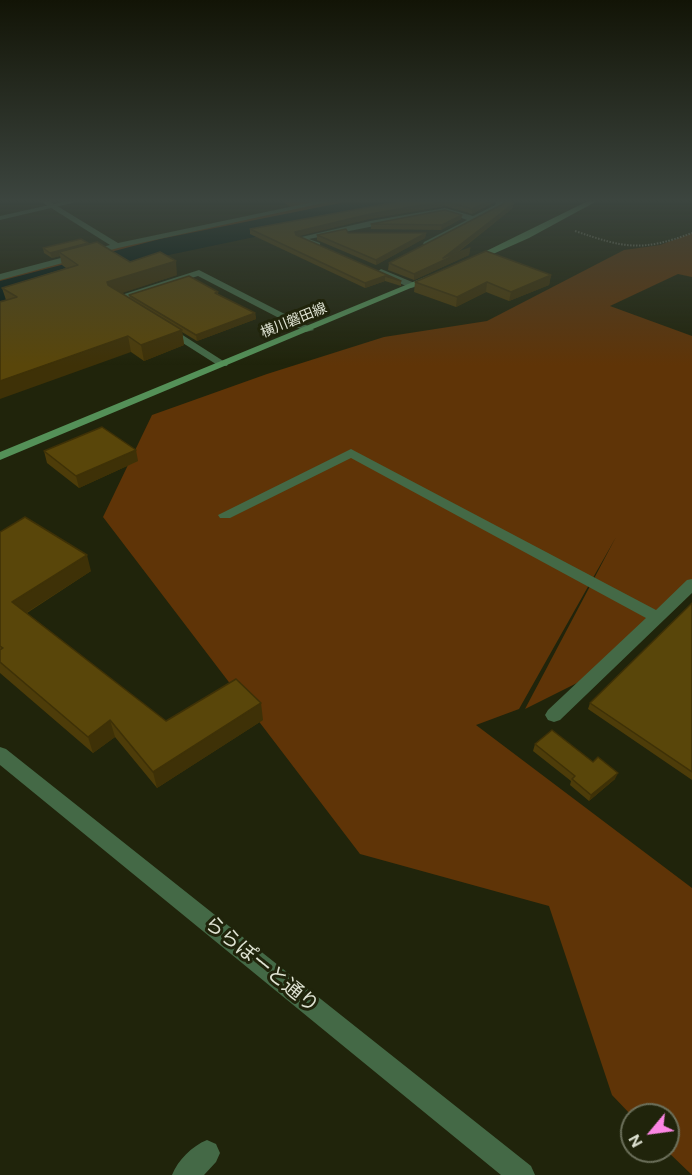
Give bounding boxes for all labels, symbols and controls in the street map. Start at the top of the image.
street label: 横川磐田線 [258,300,330,342]
street label: ららぽーと通り [199,912,323,1018]
north arrow [620,1103,680,1163]
text: N [624,1131,648,1151]

